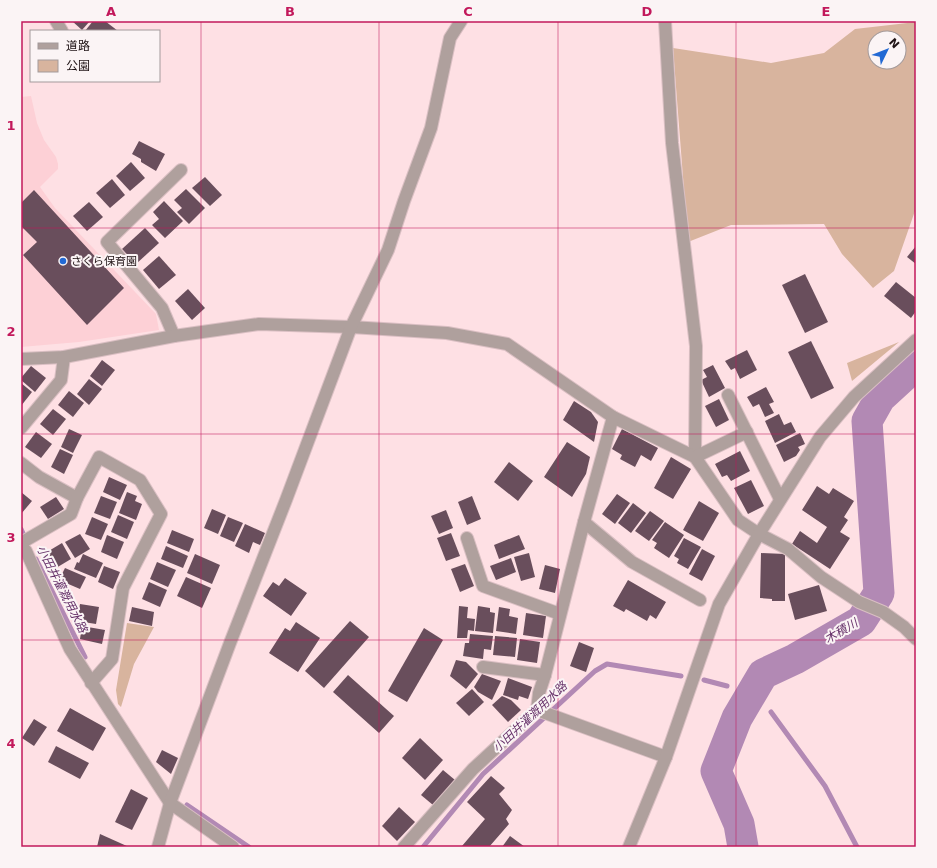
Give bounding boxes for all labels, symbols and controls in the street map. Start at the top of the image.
text: A [106,4,116,19]
text: B [285,4,295,19]
text: C [463,4,473,19]
text: D [642,4,653,19]
text: E [822,4,830,19]
legend [30,30,160,82]
north arrow [867,30,907,70]
text: N [886,36,902,51]
text: 道路 [66,39,90,53]
text: 公園 [66,59,90,73]
text: 1 [6,118,16,133]
place label: さくら保育園 [71,255,137,268]
marker: さくら保育園 [58,256,68,266]
text: 2 [6,324,16,339]
text: 3 [6,530,16,545]
water label: 小田井灌漑用水路 [34,543,90,636]
water label: 木積川 [822,615,862,646]
water label: 小田井灌漑用水路 [490,678,571,755]
text: 4 [6,736,16,751]

